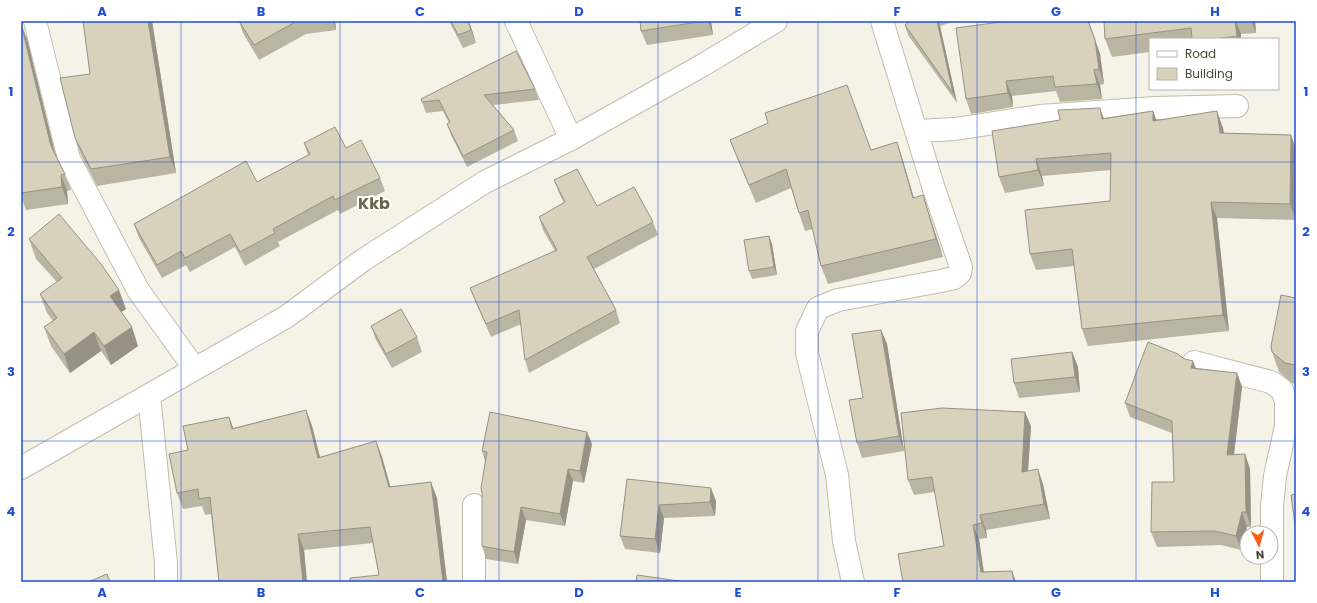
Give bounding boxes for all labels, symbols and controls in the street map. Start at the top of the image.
text: A [97,2,107,21]
text: B [257,2,266,21]
text: C [415,2,425,21]
text: D [574,2,584,21]
text: E [734,2,742,21]
text: F [893,2,901,21]
text: G [1051,2,1061,21]
text: H [1210,2,1220,21]
legend [1149,38,1279,90]
text: Road [1185,45,1216,62]
text: Building [1185,65,1233,82]
text: 1 [9,82,13,101]
text: 1 [1304,82,1308,101]
district label: Kkb [358,192,390,215]
text: 2 [7,222,15,241]
text: 2 [1302,222,1310,241]
text: 3 [7,362,15,381]
text: 3 [1302,362,1310,381]
text: 4 [7,502,16,521]
text: 4 [1302,502,1311,521]
north arrow [1239,525,1279,565]
text: N [1255,547,1265,563]
text: A [97,583,107,602]
text: B [257,583,266,602]
text: C [415,583,425,602]
text: D [574,583,584,602]
text: E [734,583,742,602]
text: F [893,583,901,602]
text: G [1051,583,1061,602]
text: H [1210,583,1220,602]

